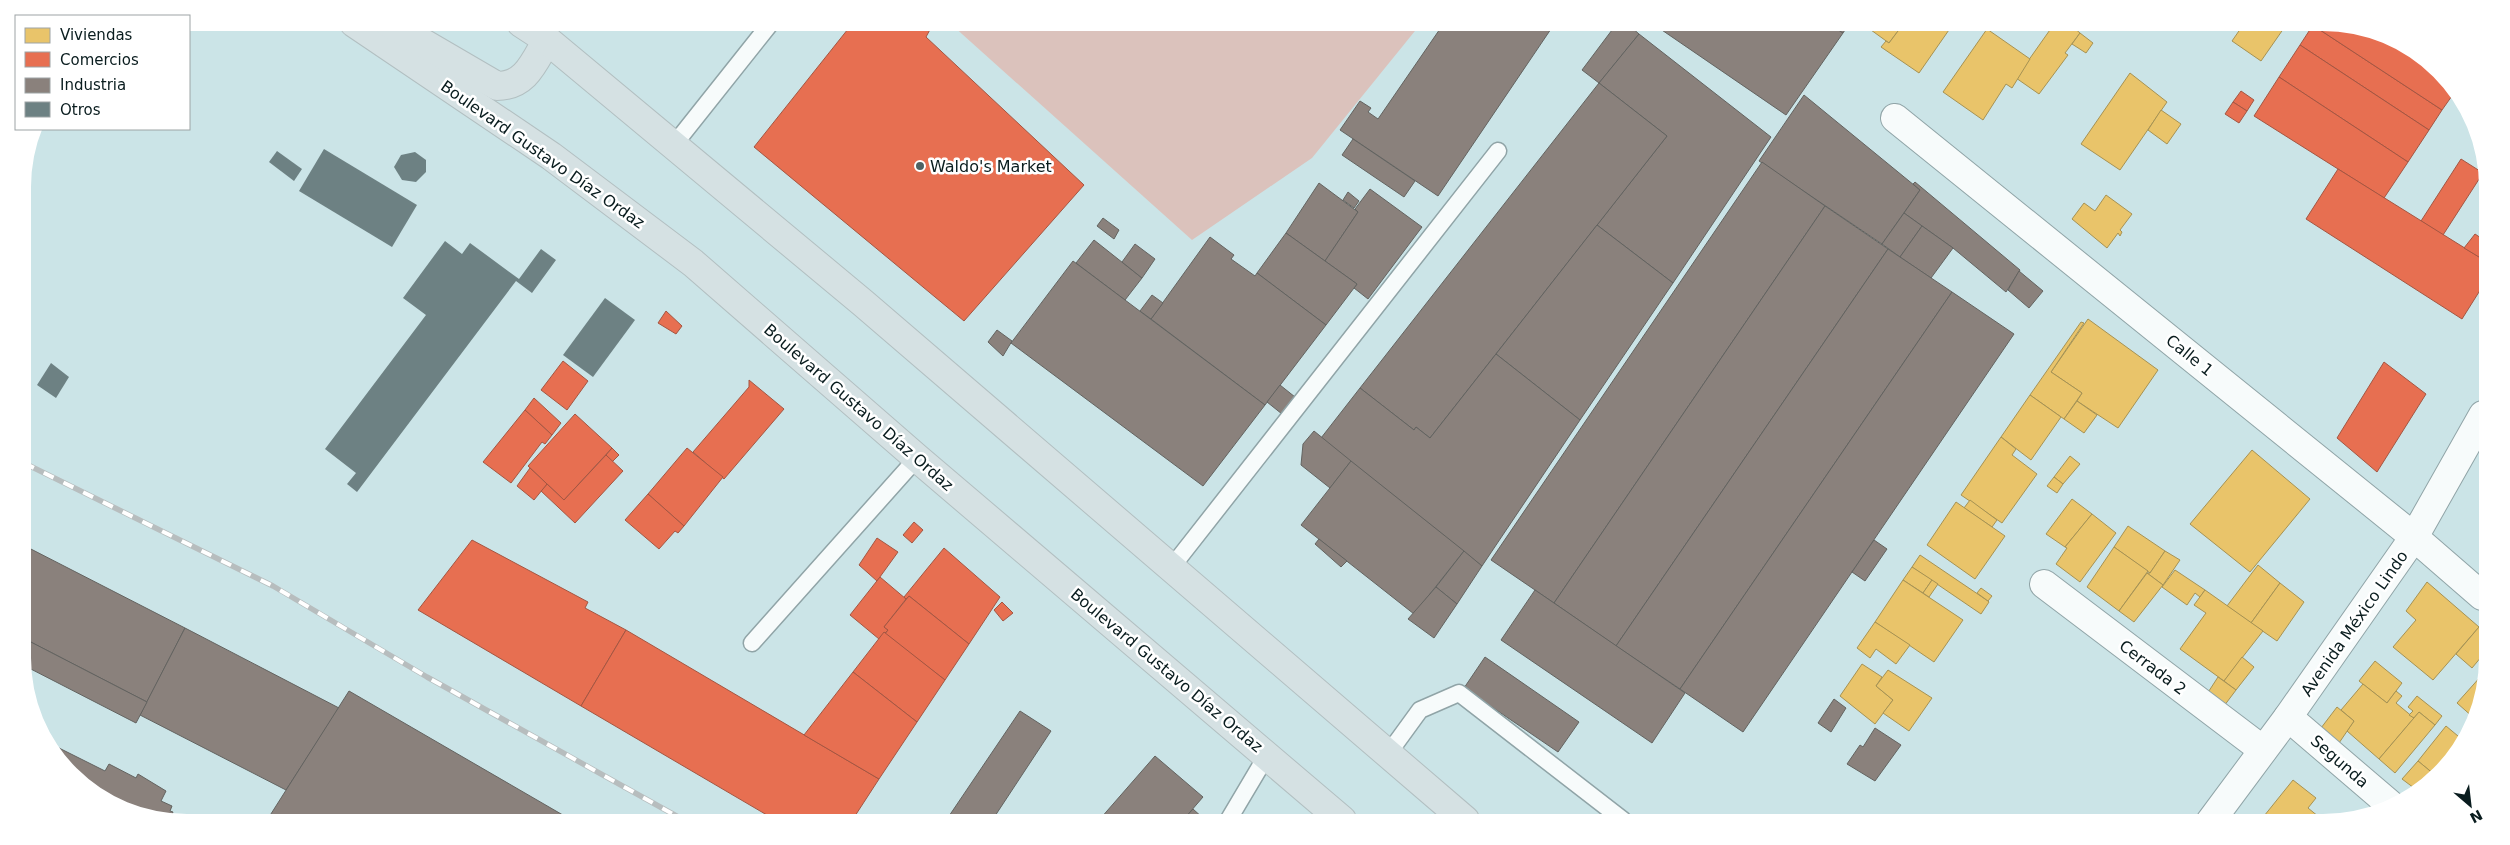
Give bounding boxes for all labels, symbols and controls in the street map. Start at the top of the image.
legend [15,15,190,130]
text: Viviendas [60,26,133,44]
text: Comercios [60,51,139,69]
text: Industria [60,76,126,94]
street label: Boulevard Gustavo Díaz Ordaz [437,76,648,232]
text: Otros [60,101,101,119]
place label: Waldo's Market [930,157,1052,176]
marker: Waldo's Market [914,160,926,172]
street label: Boulevard Gustavo Díaz Ordaz [760,320,957,495]
street label: Calle 1 [2162,331,2217,380]
street label: Avenida México Lindo [2297,547,2412,700]
street label: Boulevard Gustavo Díaz Ordaz [1067,584,1266,756]
street label: Cerrada 2 [2115,636,2190,699]
street label: Segunda [2307,731,2372,792]
north arrow [2445,780,2495,830]
text: N [2467,807,2485,826]

